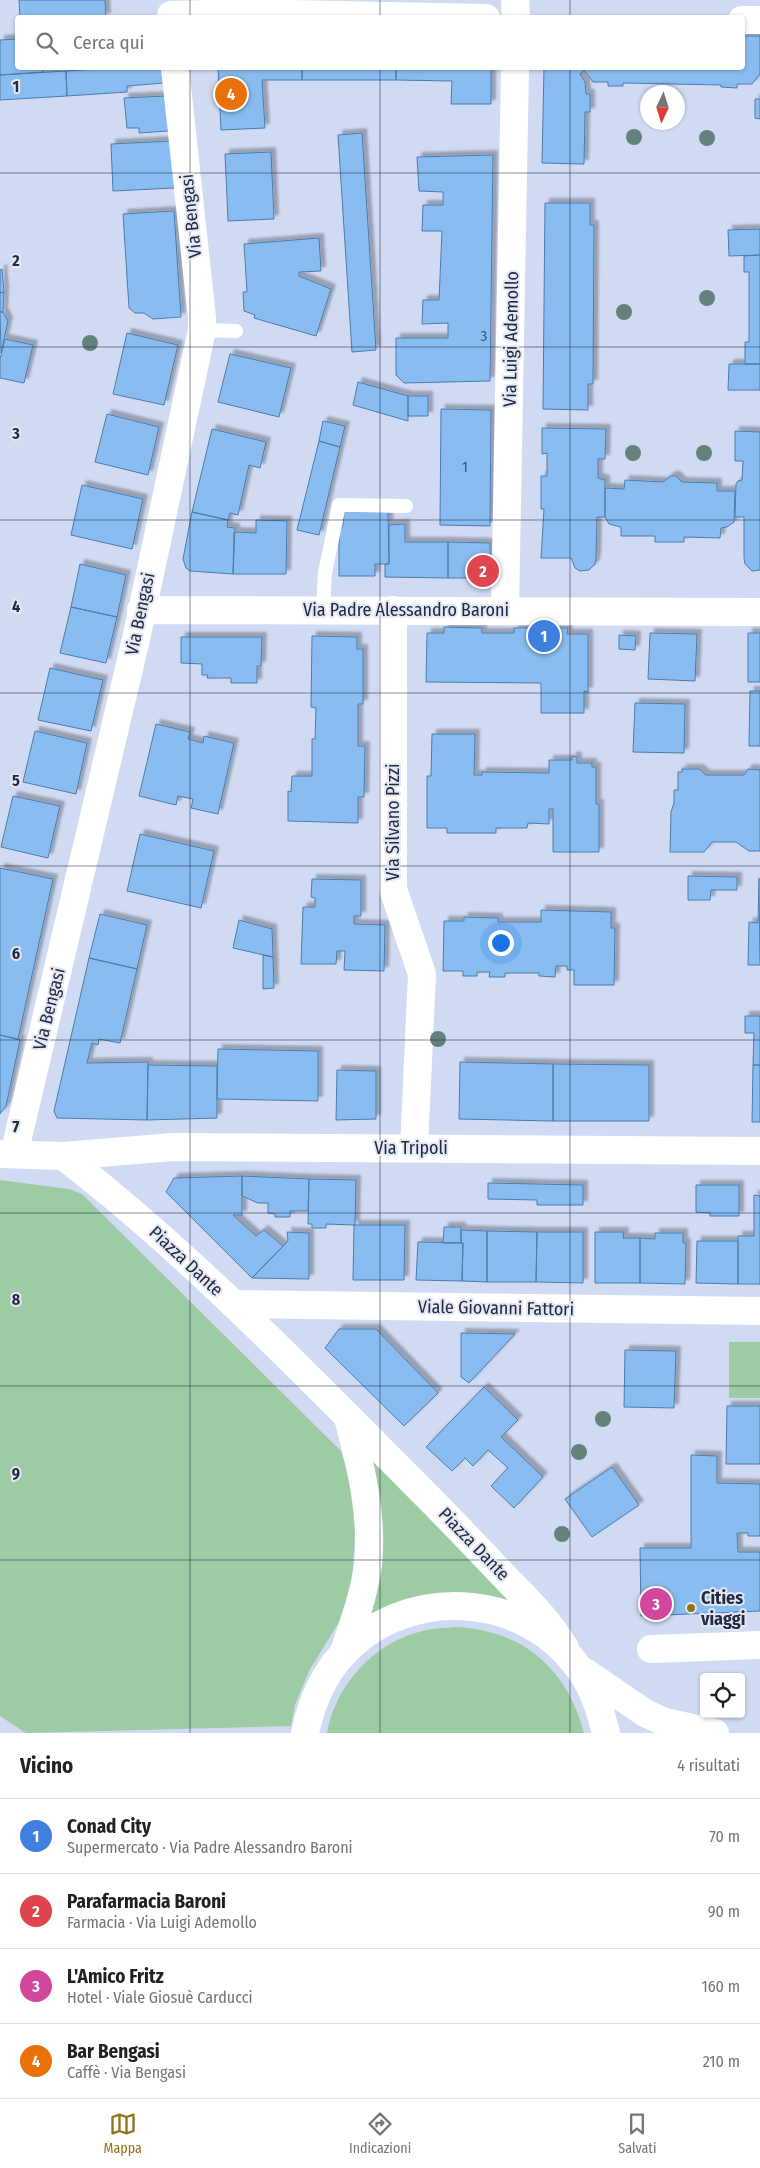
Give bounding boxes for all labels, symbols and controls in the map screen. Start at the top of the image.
search box [15,15,745,70]
icon: search [33,29,61,57]
text: Cerca qui [73,31,144,54]
pin: 4 [215,75,247,113]
text: 1 [13,77,19,96]
north arrow [640,85,685,130]
street label: Via Bengasi [176,173,206,259]
text: 2 [11,251,20,270]
street label: Via Luigi Ademollo [499,271,523,407]
house number: 3 [481,327,488,345]
text: 3 [11,424,20,443]
house number: 1 [462,458,468,476]
pin: 2 [467,552,499,590]
street label: Via Bengasi [121,571,159,657]
text: 4 [12,597,20,616]
street label: Via Padre Alessandro Baroni [303,599,509,621]
pin: 1 [528,617,560,655]
street label: Via Silvano Pizzi [382,763,404,881]
text: 5 [12,771,20,790]
your location [488,930,514,956]
text: 6 [12,944,20,963]
street label: Via Bengasi [28,966,70,1052]
text: 7 [13,1117,20,1136]
street label: Via Tripoli [374,1137,448,1159]
street label: Piazza Dante [145,1221,228,1301]
text: 8 [12,1290,21,1309]
street label: Viale Giovanni Fattori [418,1296,574,1320]
text: 9 [12,1464,20,1483]
street label: Piazza Dante [434,1503,514,1585]
pin: 3 [640,1585,672,1623]
place label: Cities viaggi [700,1587,745,1630]
marker: Cities viaggi [685,1602,697,1614]
map controls [700,1673,745,1718]
button: locate [700,1673,745,1718]
text: Vicino [20,1753,73,1779]
text: 4 risultati [677,1756,740,1775]
text: Conad City [67,1815,151,1838]
text: 1 [33,1827,39,1846]
text: 70 m [709,1827,740,1846]
text: Supermercato · Via Padre Alessandro Baroni [67,1838,353,1857]
text: Parafarmacia Baroni [67,1890,226,1913]
text: 2 [32,1902,40,1921]
text: 90 m [708,1902,740,1921]
text: Farmacia · Via Luigi Ademollo [67,1913,257,1932]
text: L'Amico Fritz [67,1965,164,1988]
text: 3 [32,1977,40,1996]
text: 160 m [701,1977,740,1996]
text: Hotel · Viale Giosuè Carducci [67,1988,253,2007]
text: Bar Bengasi [67,2040,160,2063]
text: 4 [32,2052,40,2071]
text: 210 m [703,2052,740,2071]
text: Caffè · Via Bengasi [67,2063,186,2082]
tab: Mappa [104,2110,142,2157]
tab: Indicazioni [349,2110,411,2157]
tab: Salvati [618,2110,656,2157]

